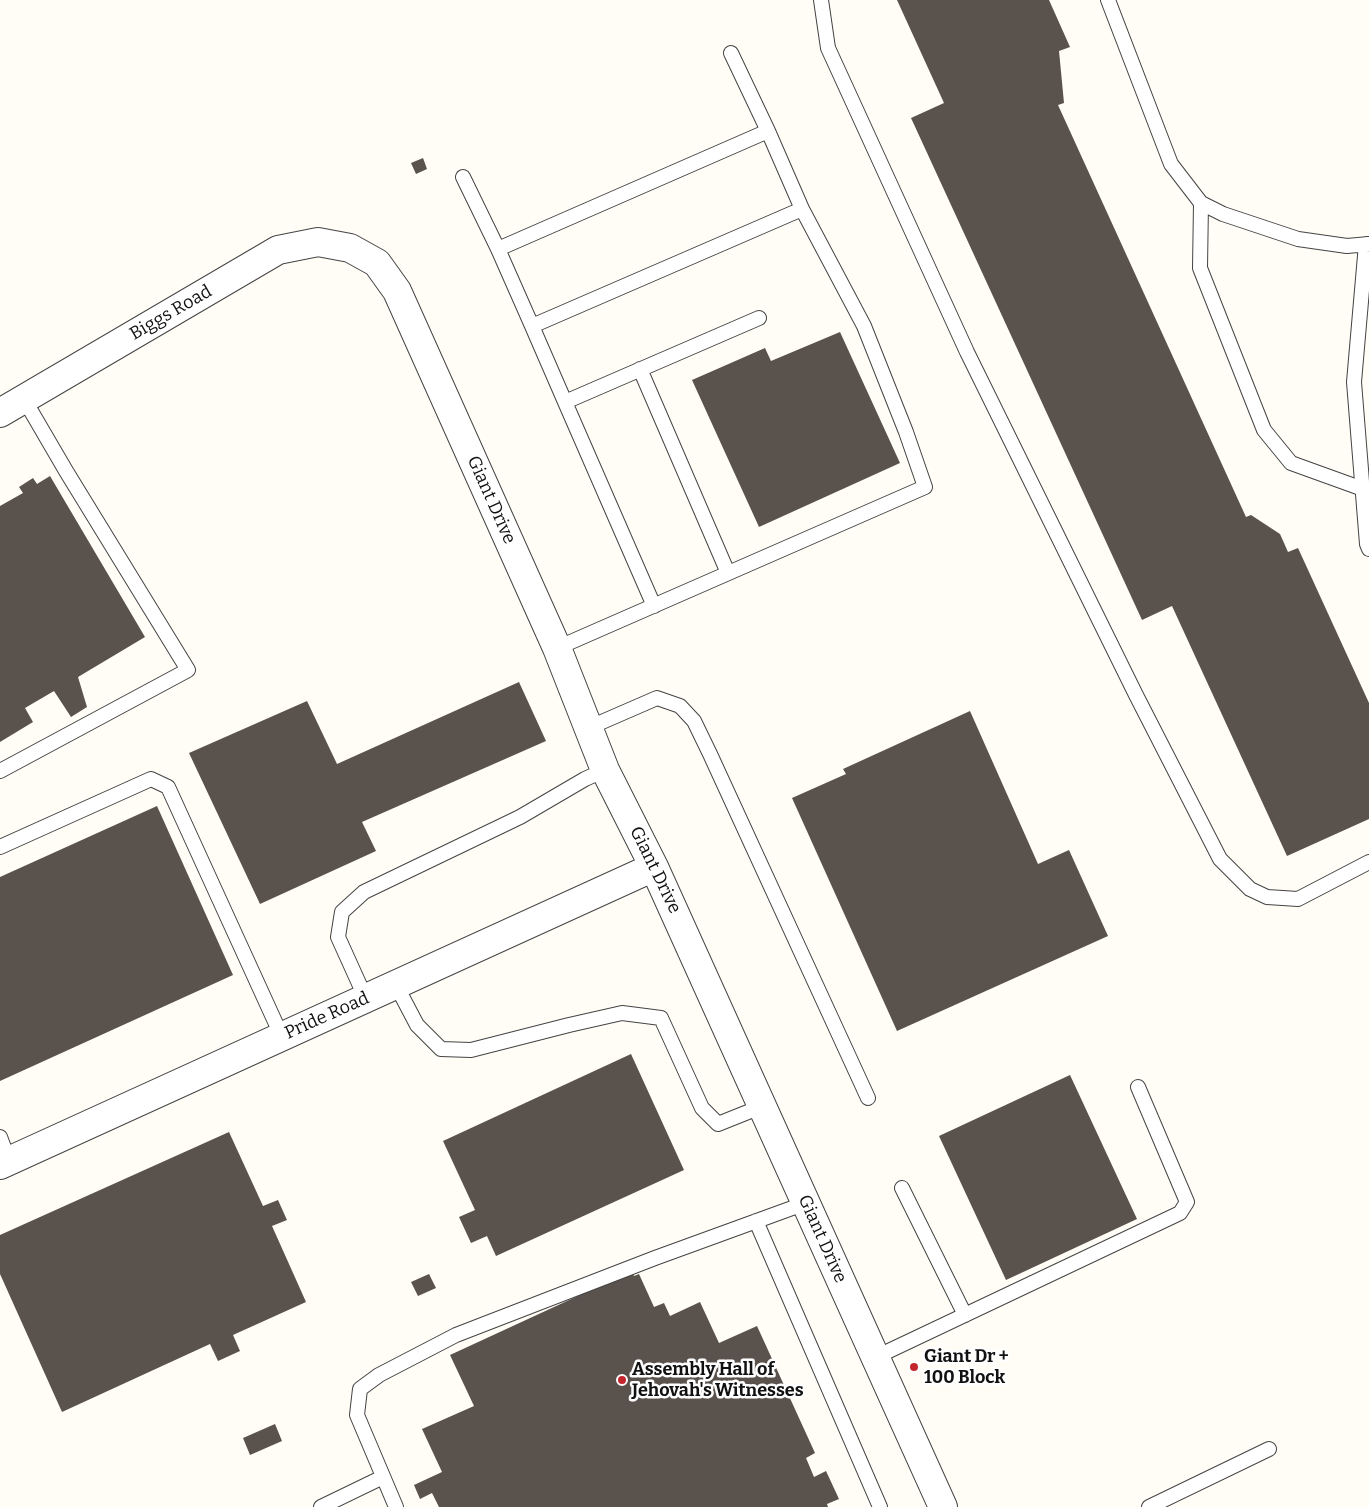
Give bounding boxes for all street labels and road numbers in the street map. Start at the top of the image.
street label: Biggs Road [126,281,216,345]
street label: Giant Drive [462,453,520,547]
street label: Giant Drive [625,823,685,917]
street label: Pride Road [281,988,373,1044]
street label: Giant Drive [793,1192,851,1286]

